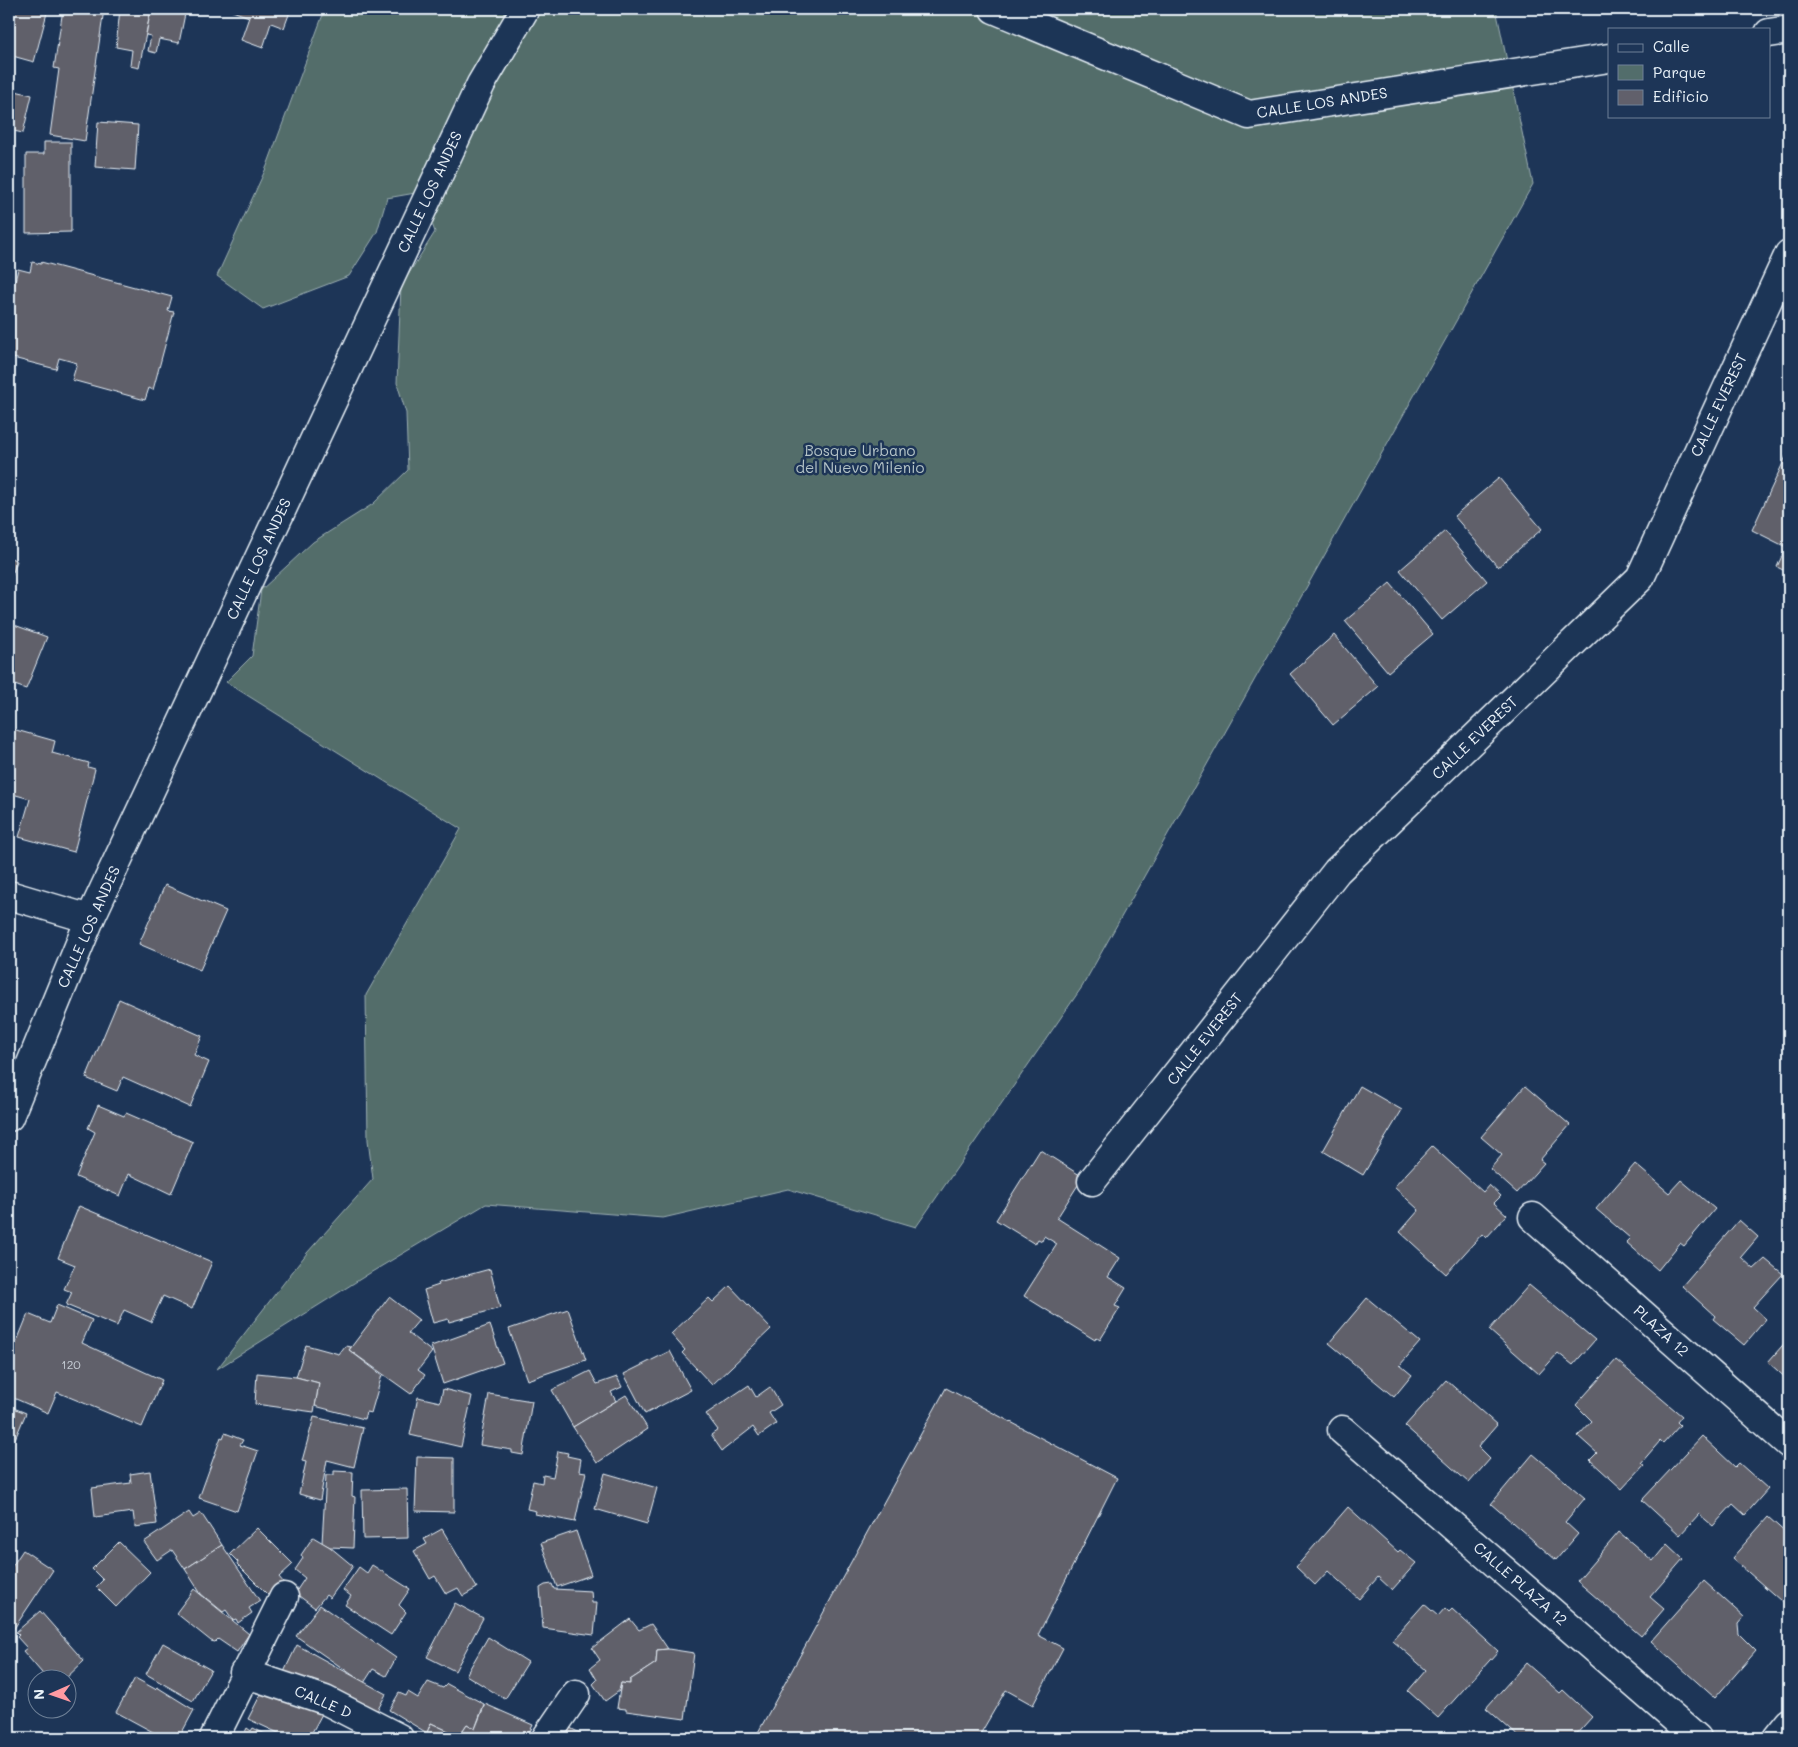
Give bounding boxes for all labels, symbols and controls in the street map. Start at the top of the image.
legend [1608,28,1770,118]
text: Calle [1653,36,1690,56]
text: Parque [1653,62,1706,82]
street label: CALLE LOS ANDES [1255,82,1389,122]
text: Edificio [1653,86,1709,106]
street label: CALLE LOS ANDES [392,127,466,256]
street label: CALLE EVEREST [1685,350,1751,460]
park label: Bosque Urbano del Nuevo Milenio [796,440,925,477]
street label: CALLE LOS ANDES [221,494,295,623]
street label: CALLE EVEREST [1427,691,1522,783]
street label: CALLE LOS ANDES [52,862,124,991]
street label: CALLE EVEREST [1162,988,1247,1089]
street label: PLAZA 12 [1630,1300,1694,1360]
house number: 120 [61,1356,81,1372]
street label: CALLE PLAZA 12 [1470,1537,1572,1630]
north arrow [28,1670,78,1720]
street label: CALLE D [292,1680,355,1722]
text: N [29,1689,48,1700]

